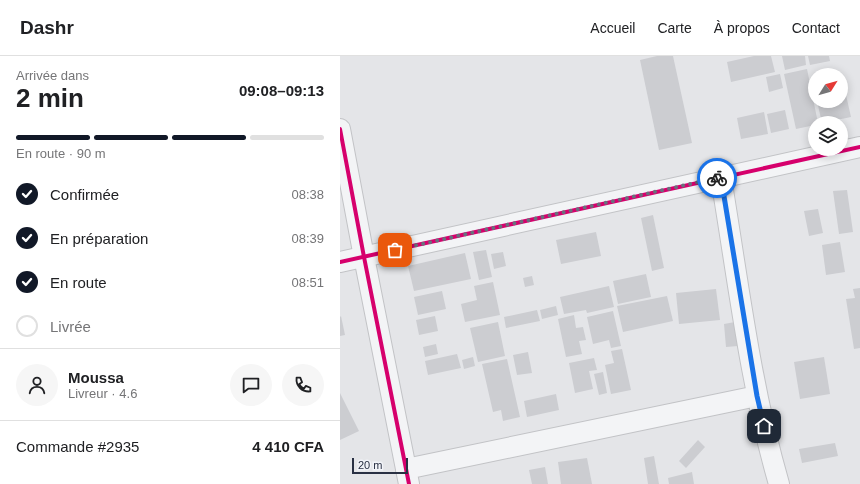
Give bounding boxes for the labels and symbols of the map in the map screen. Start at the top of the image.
north arrow [808,68,848,108]
courier [697,158,737,198]
pin [378,233,412,267]
pin [747,409,781,443]
scale bar [352,456,408,475]

